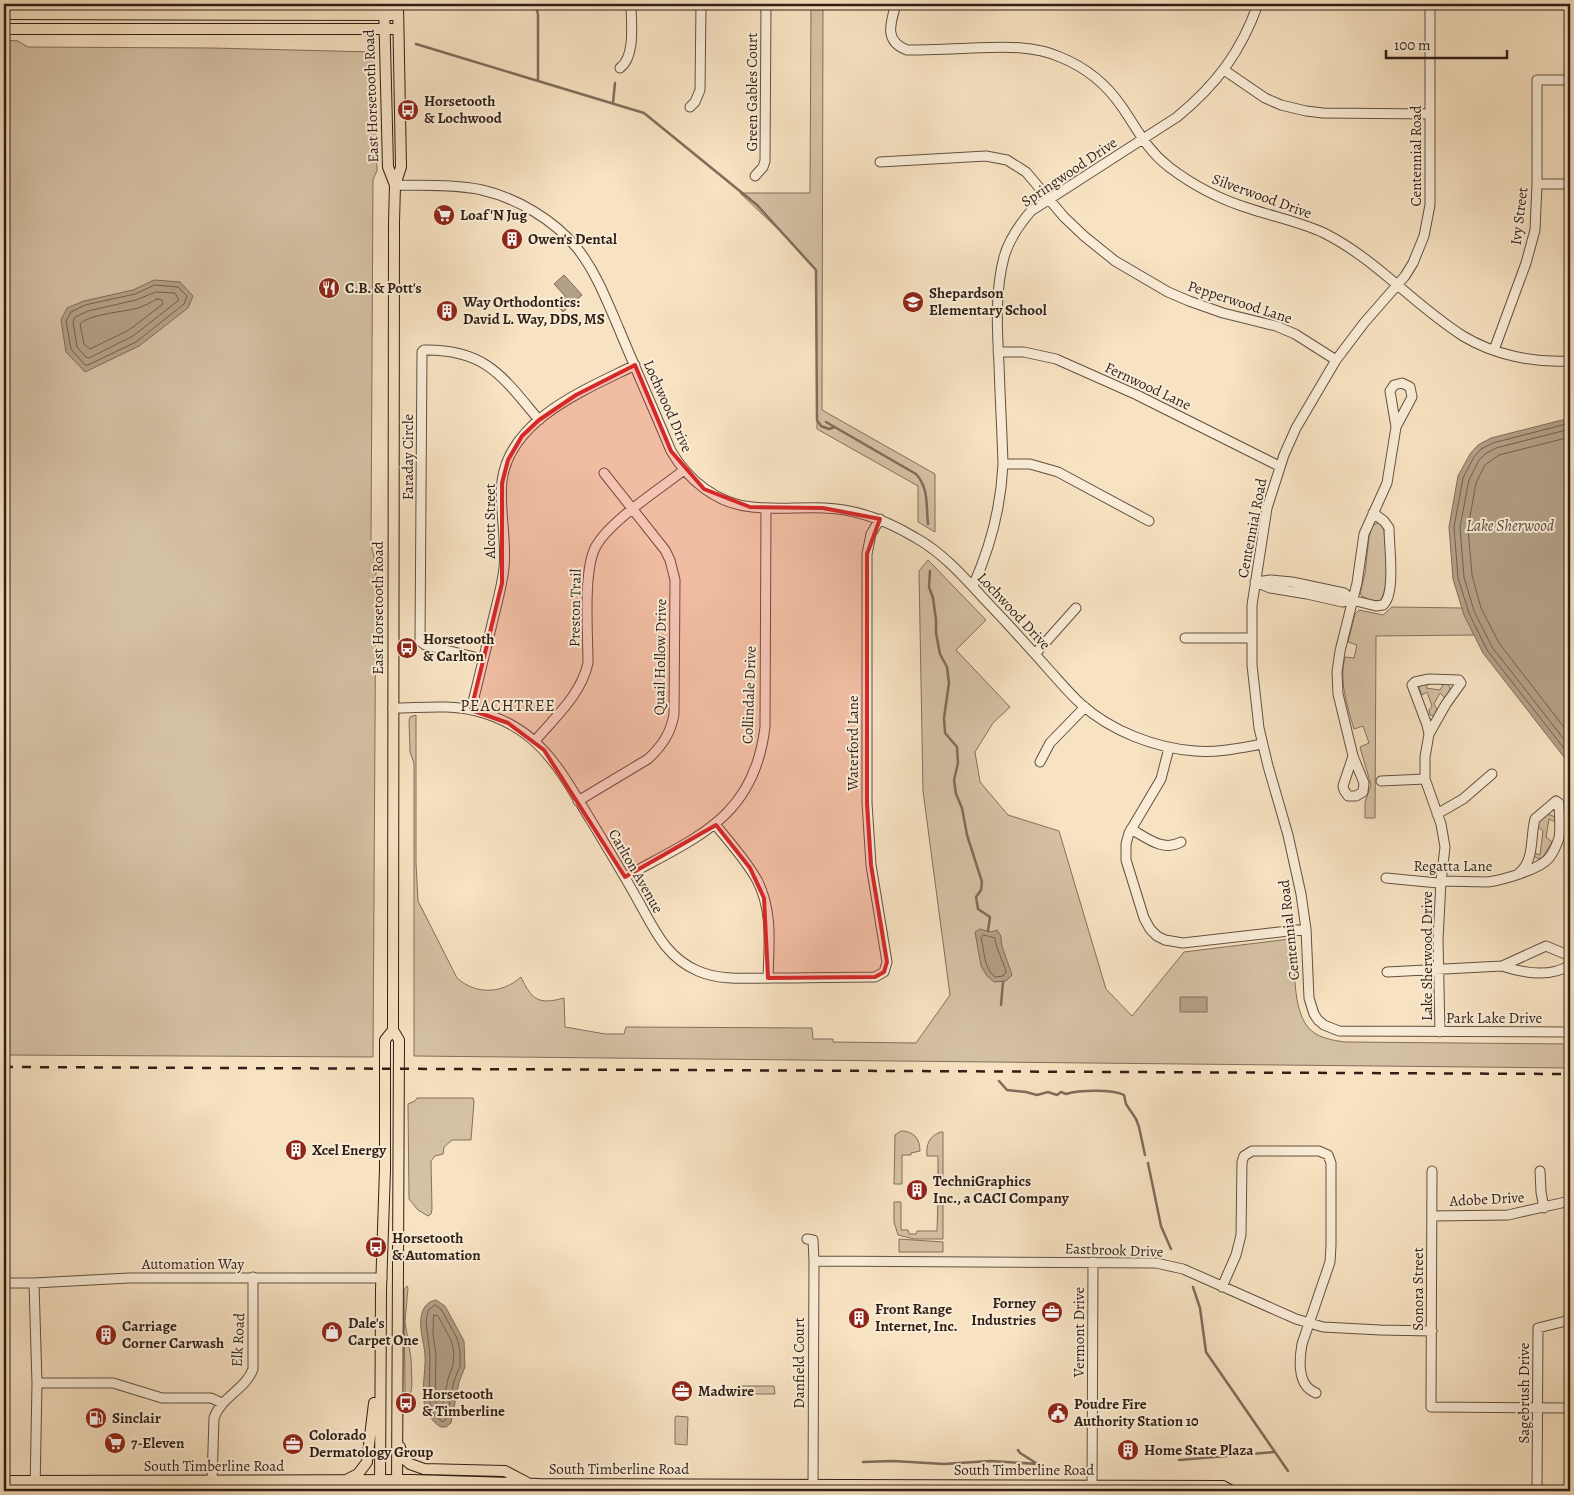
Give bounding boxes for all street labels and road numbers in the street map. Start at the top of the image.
street label: East Horsetooth Road [359,28,383,163]
street label: Green Gables Court [742,32,762,152]
street label: Centennial Road [1406,104,1426,207]
street label: Springwood Drive [1017,132,1121,211]
street label: Silverwood Drive [1209,169,1315,223]
street label: Ivy Street [1506,186,1532,246]
street label: Pepperwood Lane [1185,276,1295,328]
street label: Lochwood Drive [639,357,697,456]
street label: Fernwood Lane [1102,357,1195,415]
street label: Faraday Circle [398,413,418,500]
street label: Centennial Road [1233,475,1272,580]
street label: Alcott Street [480,483,500,560]
street label: East Horsetooth Road [368,540,388,675]
street label: Preston Trail [564,568,586,647]
street label: Lochwood Drive [973,568,1055,654]
street label: Quail Hollow Drive [649,598,671,716]
street label: Collindale Drive [737,645,761,745]
street label: Waterford Lane [843,695,863,792]
street label: Carlton Avenue [604,825,668,917]
street label: Regatta Lane [1414,856,1493,876]
street label: Centennial Road [1274,878,1304,981]
street label: Lake Sherwood Drive [1417,891,1437,1021]
street label: Park Lake Drive [1446,1008,1542,1028]
street label: Adobe Drive [1448,1187,1525,1211]
street label: Eastbrook Drive [1064,1238,1164,1262]
street label: Sonora Street [1408,1247,1428,1331]
street label: Automation Way [141,1254,245,1274]
street label: Vermont Drive [1069,1287,1089,1378]
street label: Elk Road [227,1311,249,1368]
street label: Danfield Court [789,1317,809,1409]
street label: Sagebrush Drive [1514,1342,1534,1444]
street label: South Timberline Road [144,1456,285,1476]
street label: South Timberline Road [549,1459,690,1479]
street label: South Timberline Road [954,1460,1095,1480]

